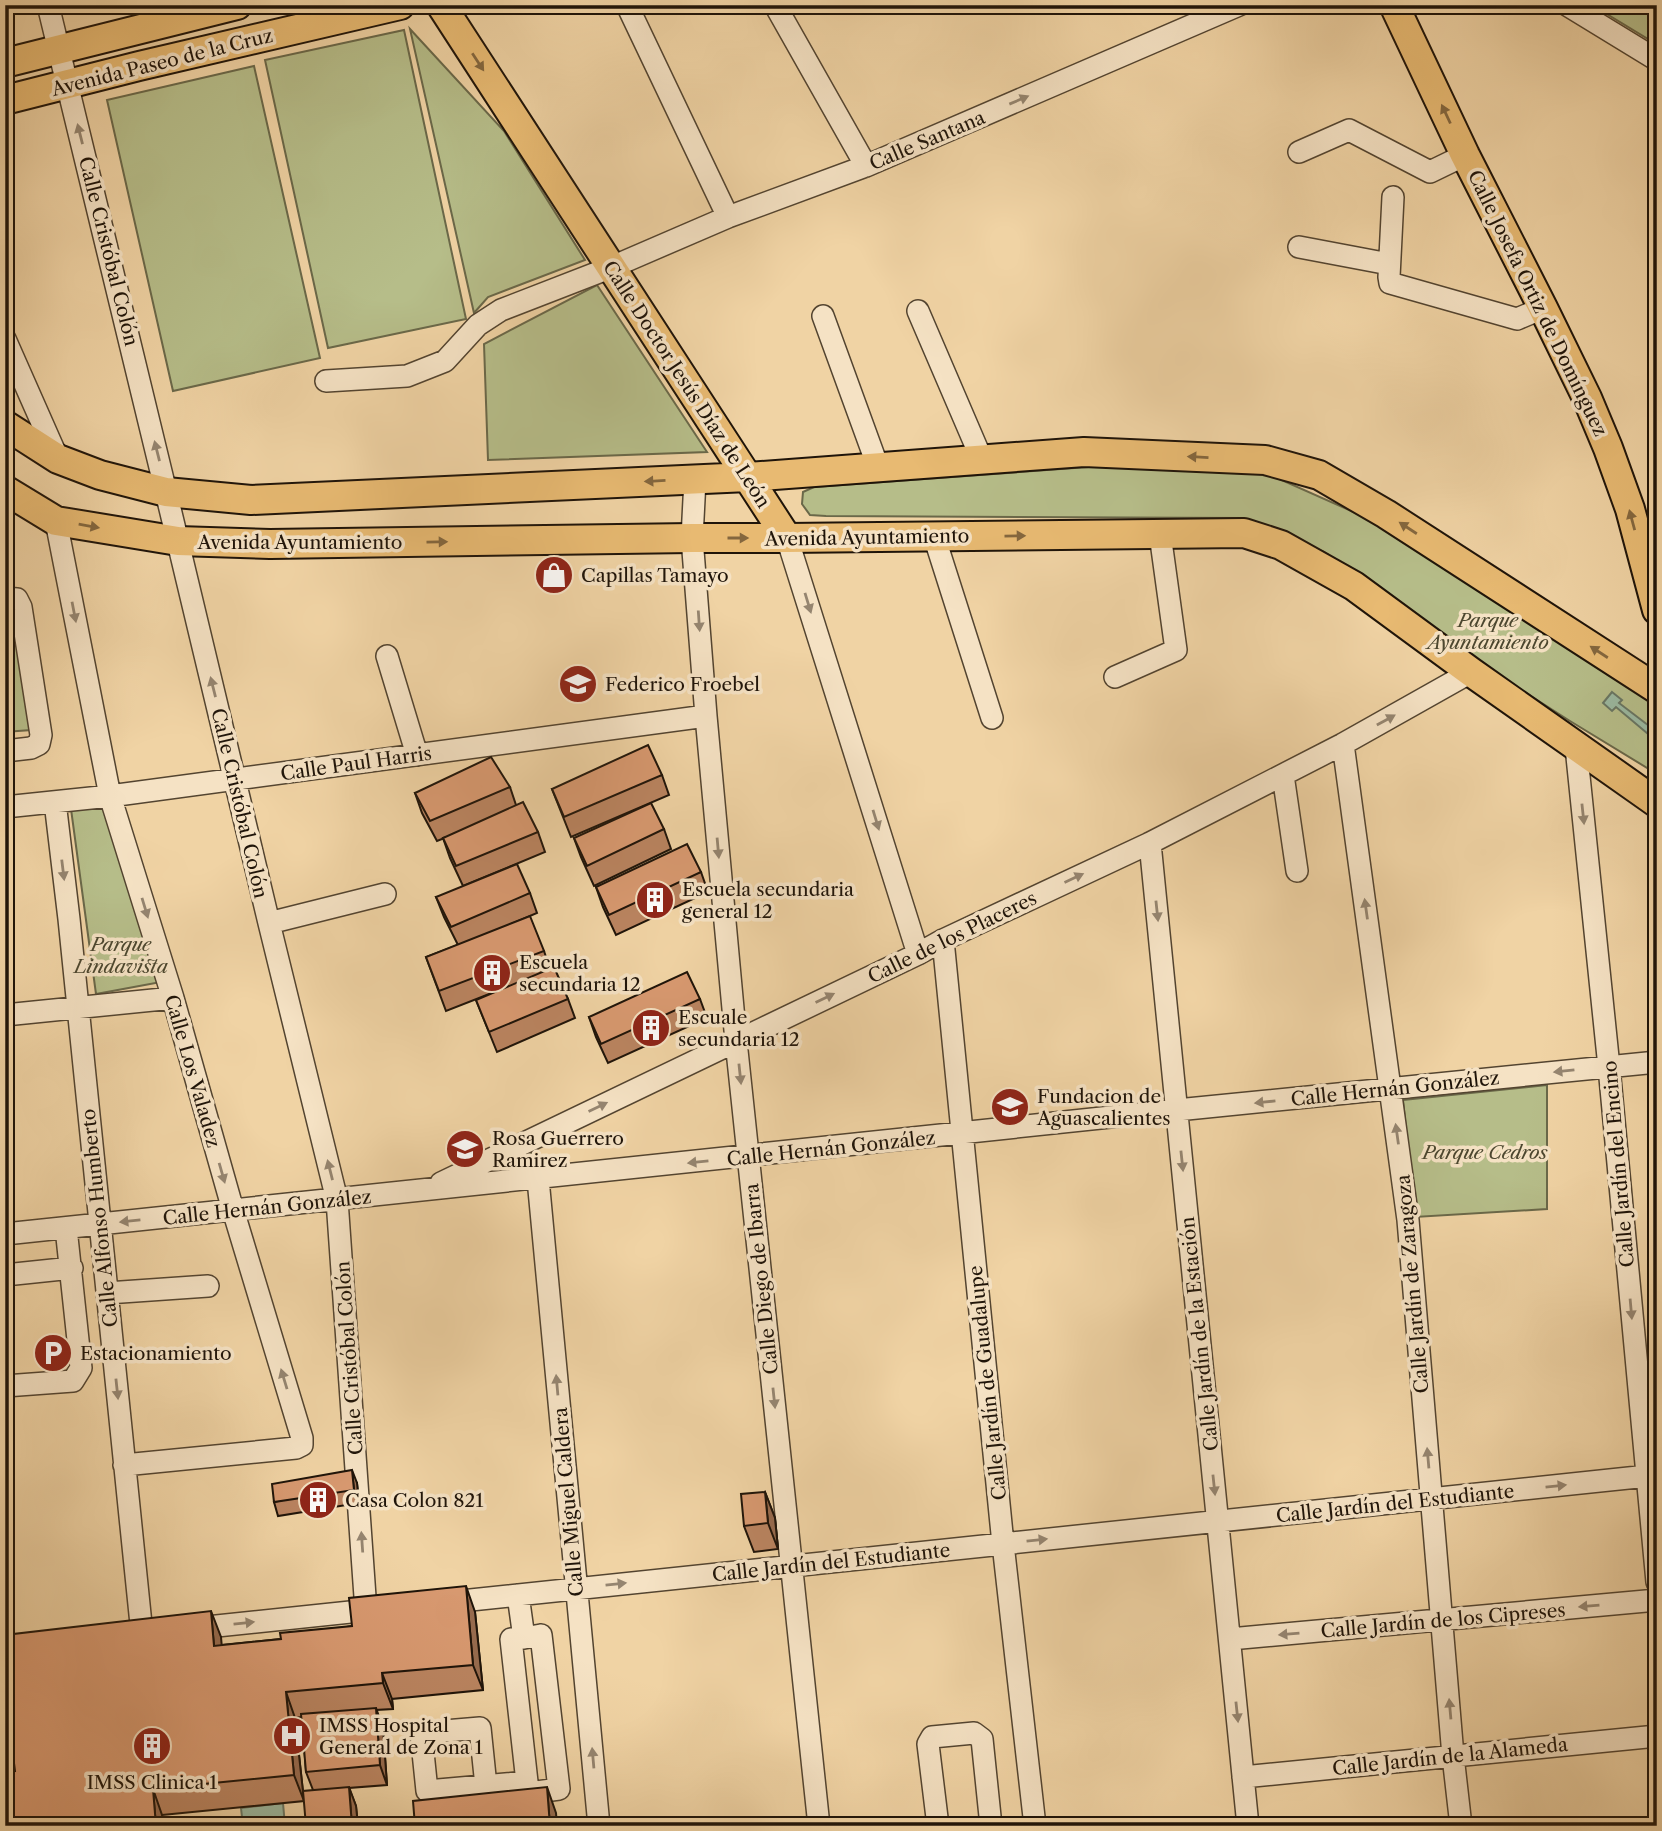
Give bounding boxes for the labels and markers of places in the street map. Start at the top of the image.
shop icon: Capillas Tamayo [533,554,575,596]
place label: Capillas Tamayo [581,564,729,587]
school or university icon: Federico Froebel [557,663,599,705]
place label: Federico Froebel [605,673,760,696]
place label: Escuela secundaria general 12 [682,878,854,923]
building icon: Escuela secundaria general 12 [634,879,676,921]
place label: Escuela secundaria 12 [519,951,641,996]
building icon: Escuela secundaria 12 [471,952,513,994]
place label: Escuale secundaria 12 [678,1006,800,1051]
building icon: Escuale secundaria 12 [630,1007,672,1049]
place label: Fundacion de Aguascalientes [1036,1085,1171,1130]
school or university icon: Fundacion de Aguascalientes [989,1086,1031,1128]
place label: Rosa Guerrero Ramirez [492,1127,624,1172]
school or university icon: Rosa Guerrero Ramirez [444,1128,486,1170]
parking icon: Estacionamiento [32,1332,74,1374]
place label: Estacionamiento [80,1342,232,1365]
building icon: Casa Colon 821 [297,1479,339,1521]
place label: Casa Colon 821 [345,1489,484,1512]
place label: IMSS Hospital General de Zona 1 [319,1714,483,1759]
hospital icon: IMSS Hospital General de Zona 1 [271,1715,313,1757]
building icon: IMSS Clinica 1 [131,1725,173,1767]
place label: IMSS Clinica 1 [87,1771,217,1794]

